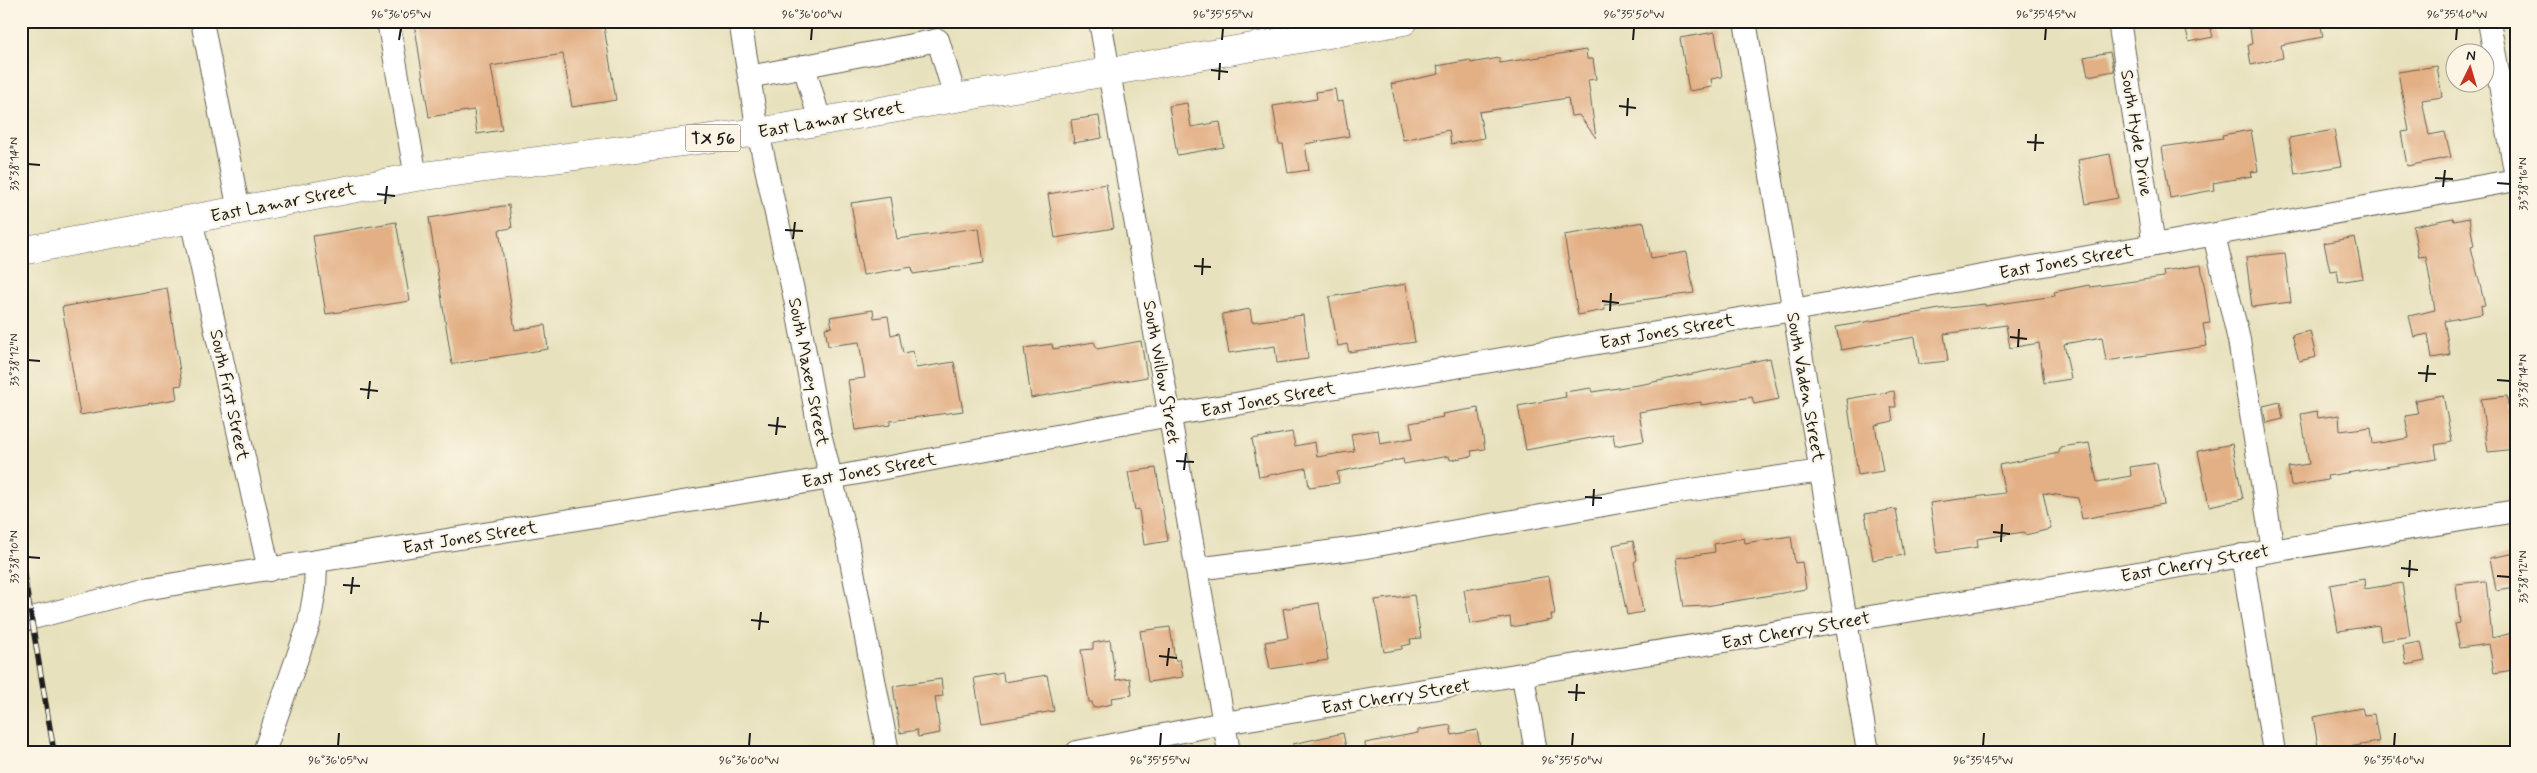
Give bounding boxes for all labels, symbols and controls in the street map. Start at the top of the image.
text: 96°36'05"W [371,7,431,23]
text: 96°36'00"W [782,7,842,23]
text: 96°35'55"W [1193,7,1253,23]
text: 96°35'50"W [1604,7,1664,23]
text: 96°35'45"W [2016,7,2076,23]
text: 96°35'40"W [2427,7,2487,23]
north arrow [2444,42,2494,92]
text: N [2466,47,2476,65]
street label: South Hyde Drive [2114,68,2158,198]
street label: East Lamar Street [756,95,906,145]
road number: TX 56 [686,125,740,152]
text: 33°38'14"N [7,137,23,191]
text: 33°38'16"N [2516,157,2532,211]
street label: East Lamar Street [208,177,358,229]
street label: East Jones Street [1997,238,2135,286]
street label: South Maxey Street [782,296,834,449]
street label: South Willow Street [1137,298,1186,446]
street label: East Jones Street [1598,308,1736,356]
street label: South Vaden Street [1780,310,1830,464]
street label: South First Street [203,327,255,464]
text: 33°38'12"N [7,333,23,387]
text: 33°38'14"N [2516,354,2532,408]
street label: East Jones Street [1199,376,1337,424]
street label: East Jones Street [800,447,938,495]
street label: East Jones Street [401,515,539,560]
text: 33°38'10"N [7,530,23,584]
street label: East Cherry Street [2119,539,2271,589]
text: 33°38'12"N [2516,550,2532,604]
street label: East Cherry Street [1720,606,1872,656]
street label: East Cherry Street [1320,673,1472,721]
text: 96°36'05"W [308,753,368,769]
text: 96°36'00"W [719,753,779,769]
text: 96°35'55"W [1130,753,1190,769]
text: 96°35'50"W [1542,753,1602,769]
text: 96°35'45"W [1953,753,2013,769]
text: 96°35'40"W [2364,753,2424,769]

